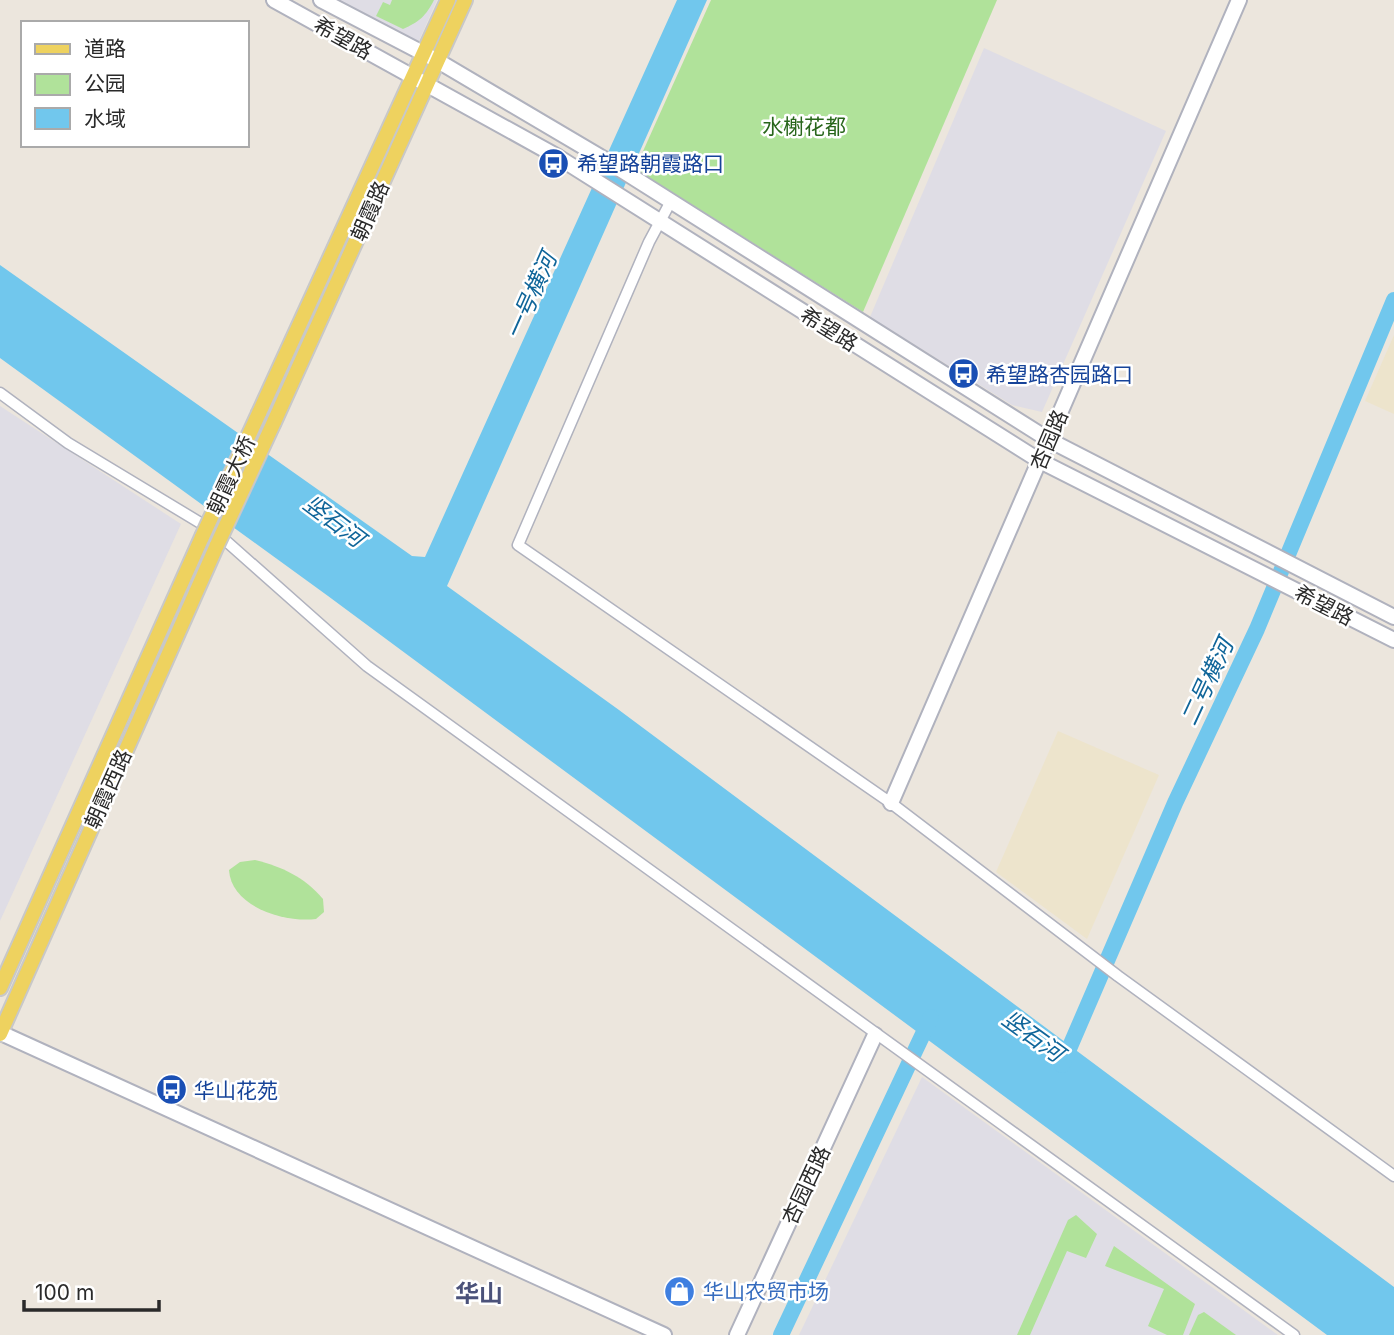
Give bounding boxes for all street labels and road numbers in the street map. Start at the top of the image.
street label: 希望路 [309,12,377,64]
street label: 朝霞路 [346,177,394,245]
street label: 希望路 [796,302,862,356]
street label: 杏园路 [1025,406,1073,474]
street label: 朝霞大桥 [202,432,260,518]
street label: 希望路 [1290,580,1358,630]
street label: 朝霞西路 [79,746,137,832]
street label: 杏园西路 [777,1142,835,1228]

